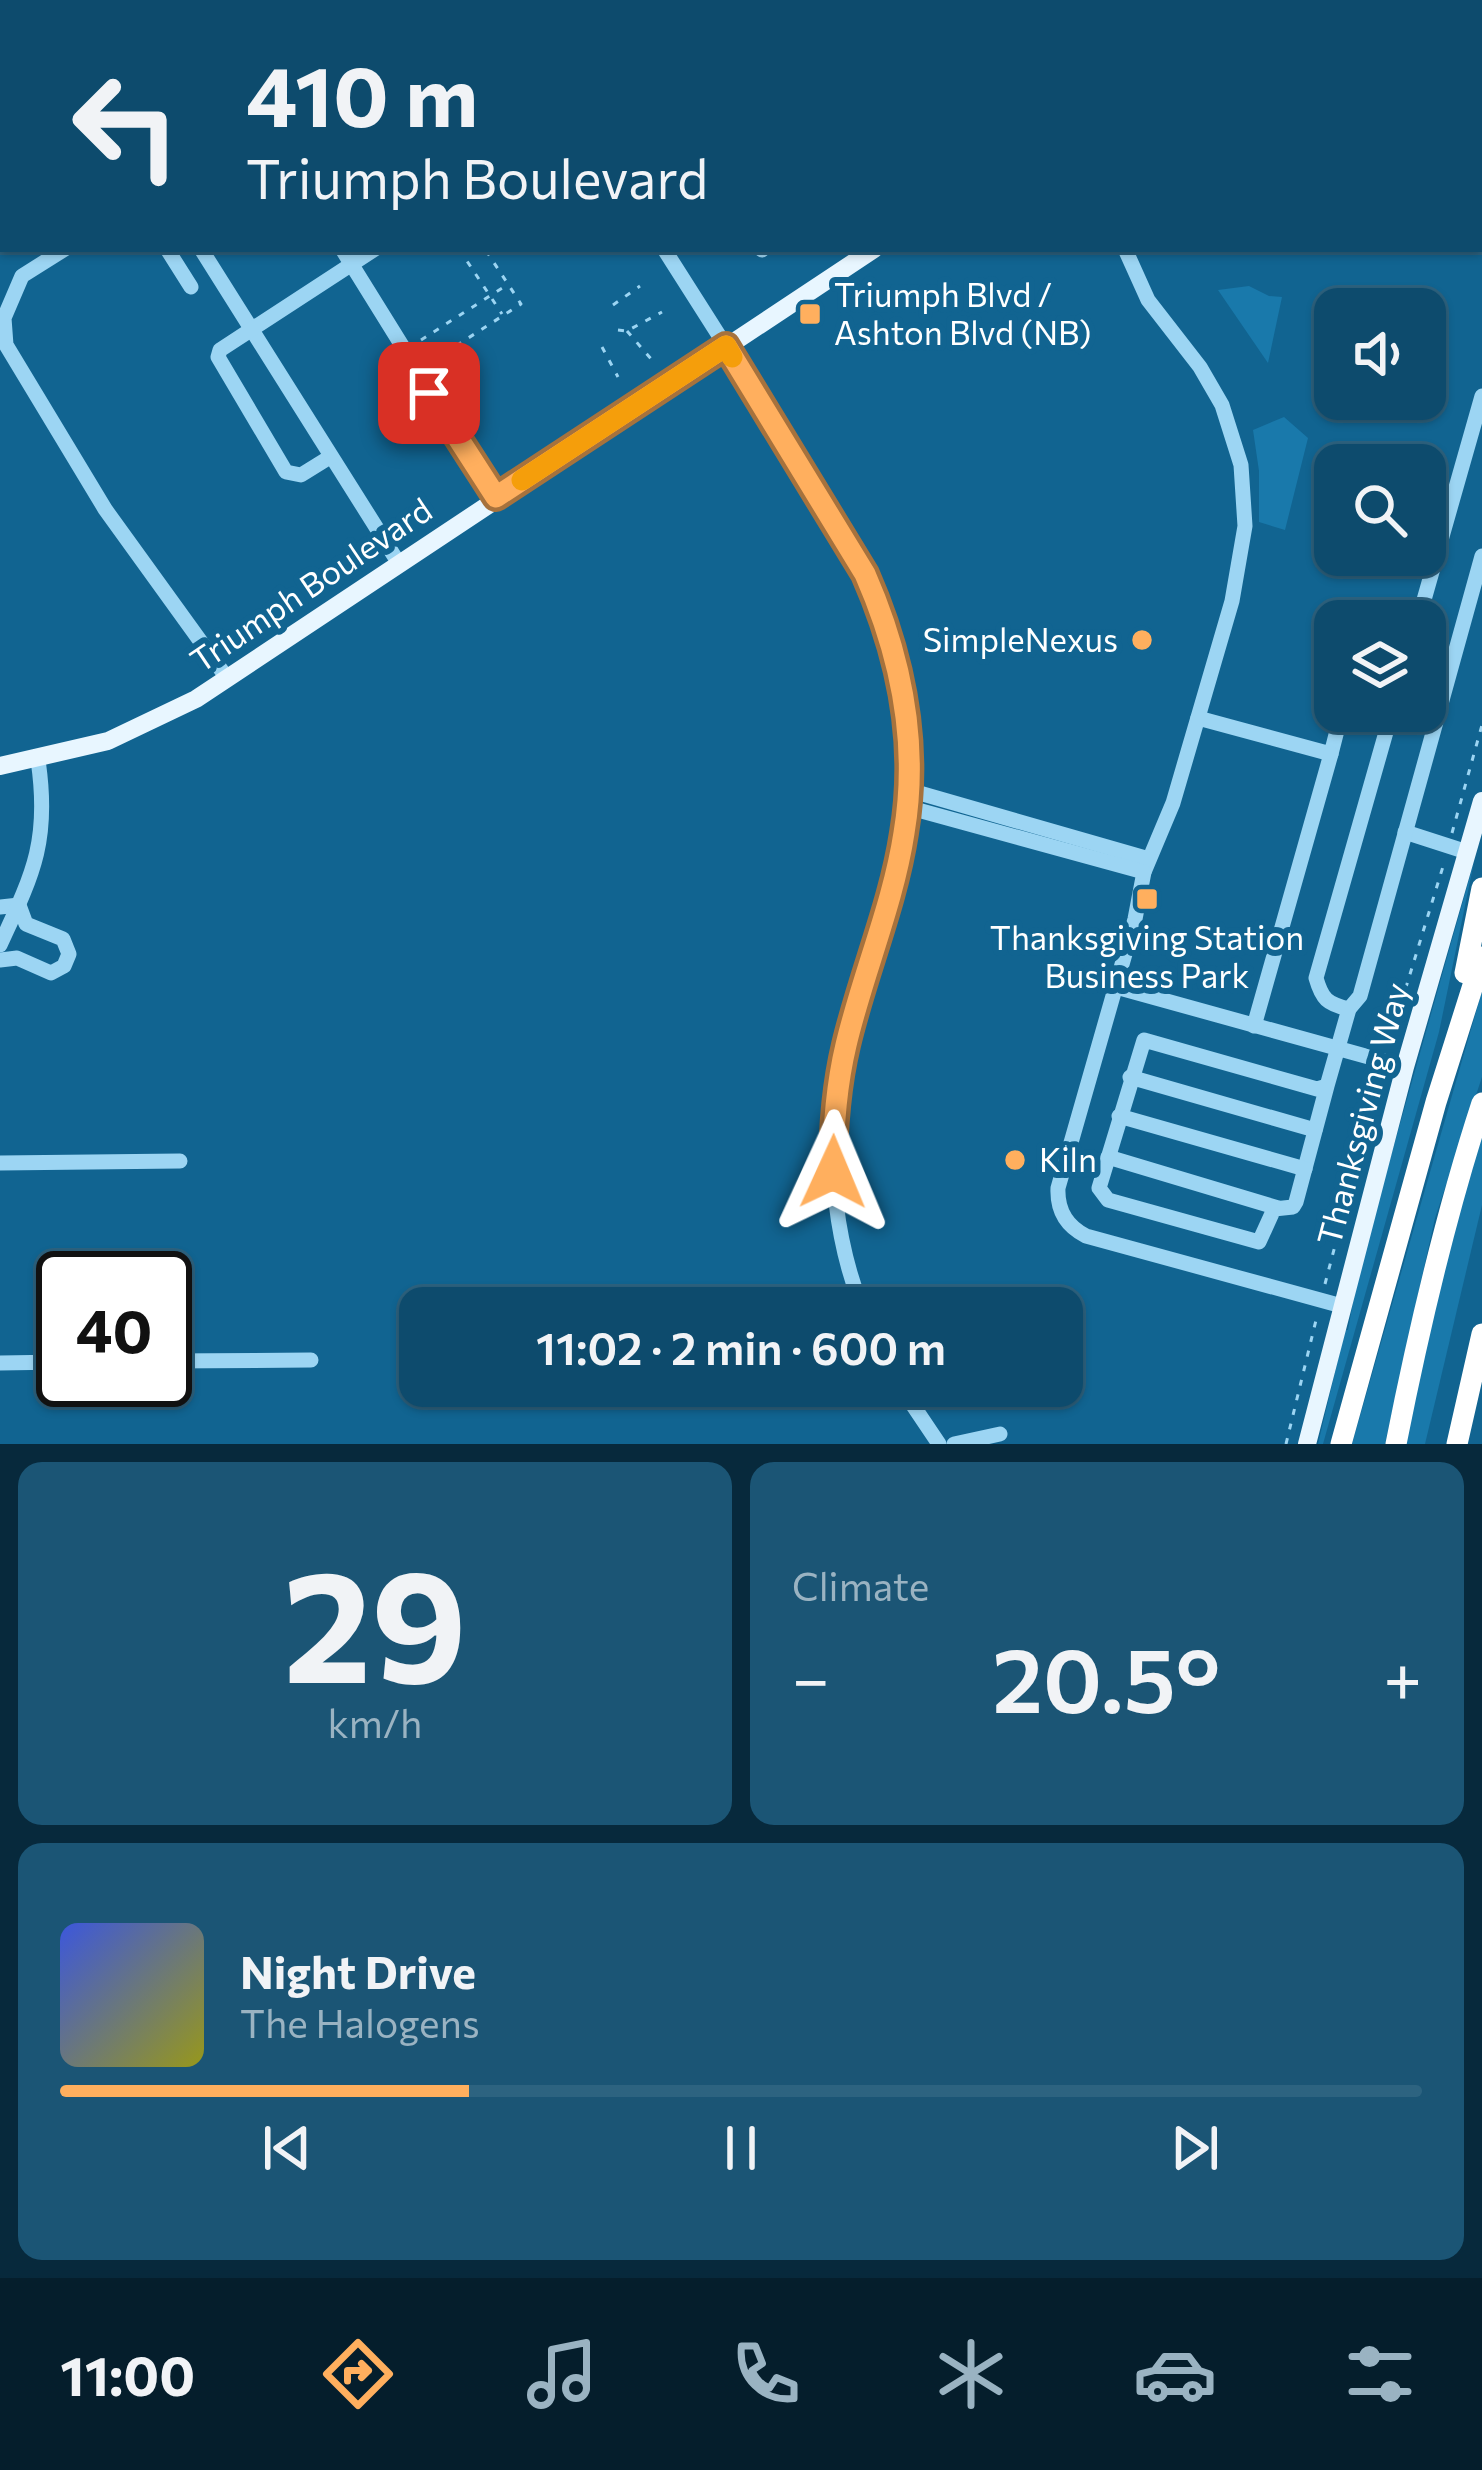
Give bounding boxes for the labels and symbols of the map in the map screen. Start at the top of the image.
place label: Triumph Blvd / Ashton Blvd (NB) [834,273,1092,352]
marker: Triumph Blvd / Ashton Blvd (NB) [797,301,823,327]
pin [378,342,480,444]
street label: Triumph Boulevard [182,488,439,680]
place label: SimpleNexus [923,618,1118,659]
marker: SimpleNexus [1129,627,1155,653]
marker: Thanksgiving Station Business Park [1134,886,1160,912]
place label: Thanksgiving Station Business Park [990,916,1304,995]
street label: Thanksgiving Way [1307,978,1416,1249]
position arrow [770,1109,896,1235]
place label: Kiln [1039,1138,1097,1179]
marker: Kiln [1002,1147,1028,1173]
speed limit sign: 40 [36,1251,192,1407]

